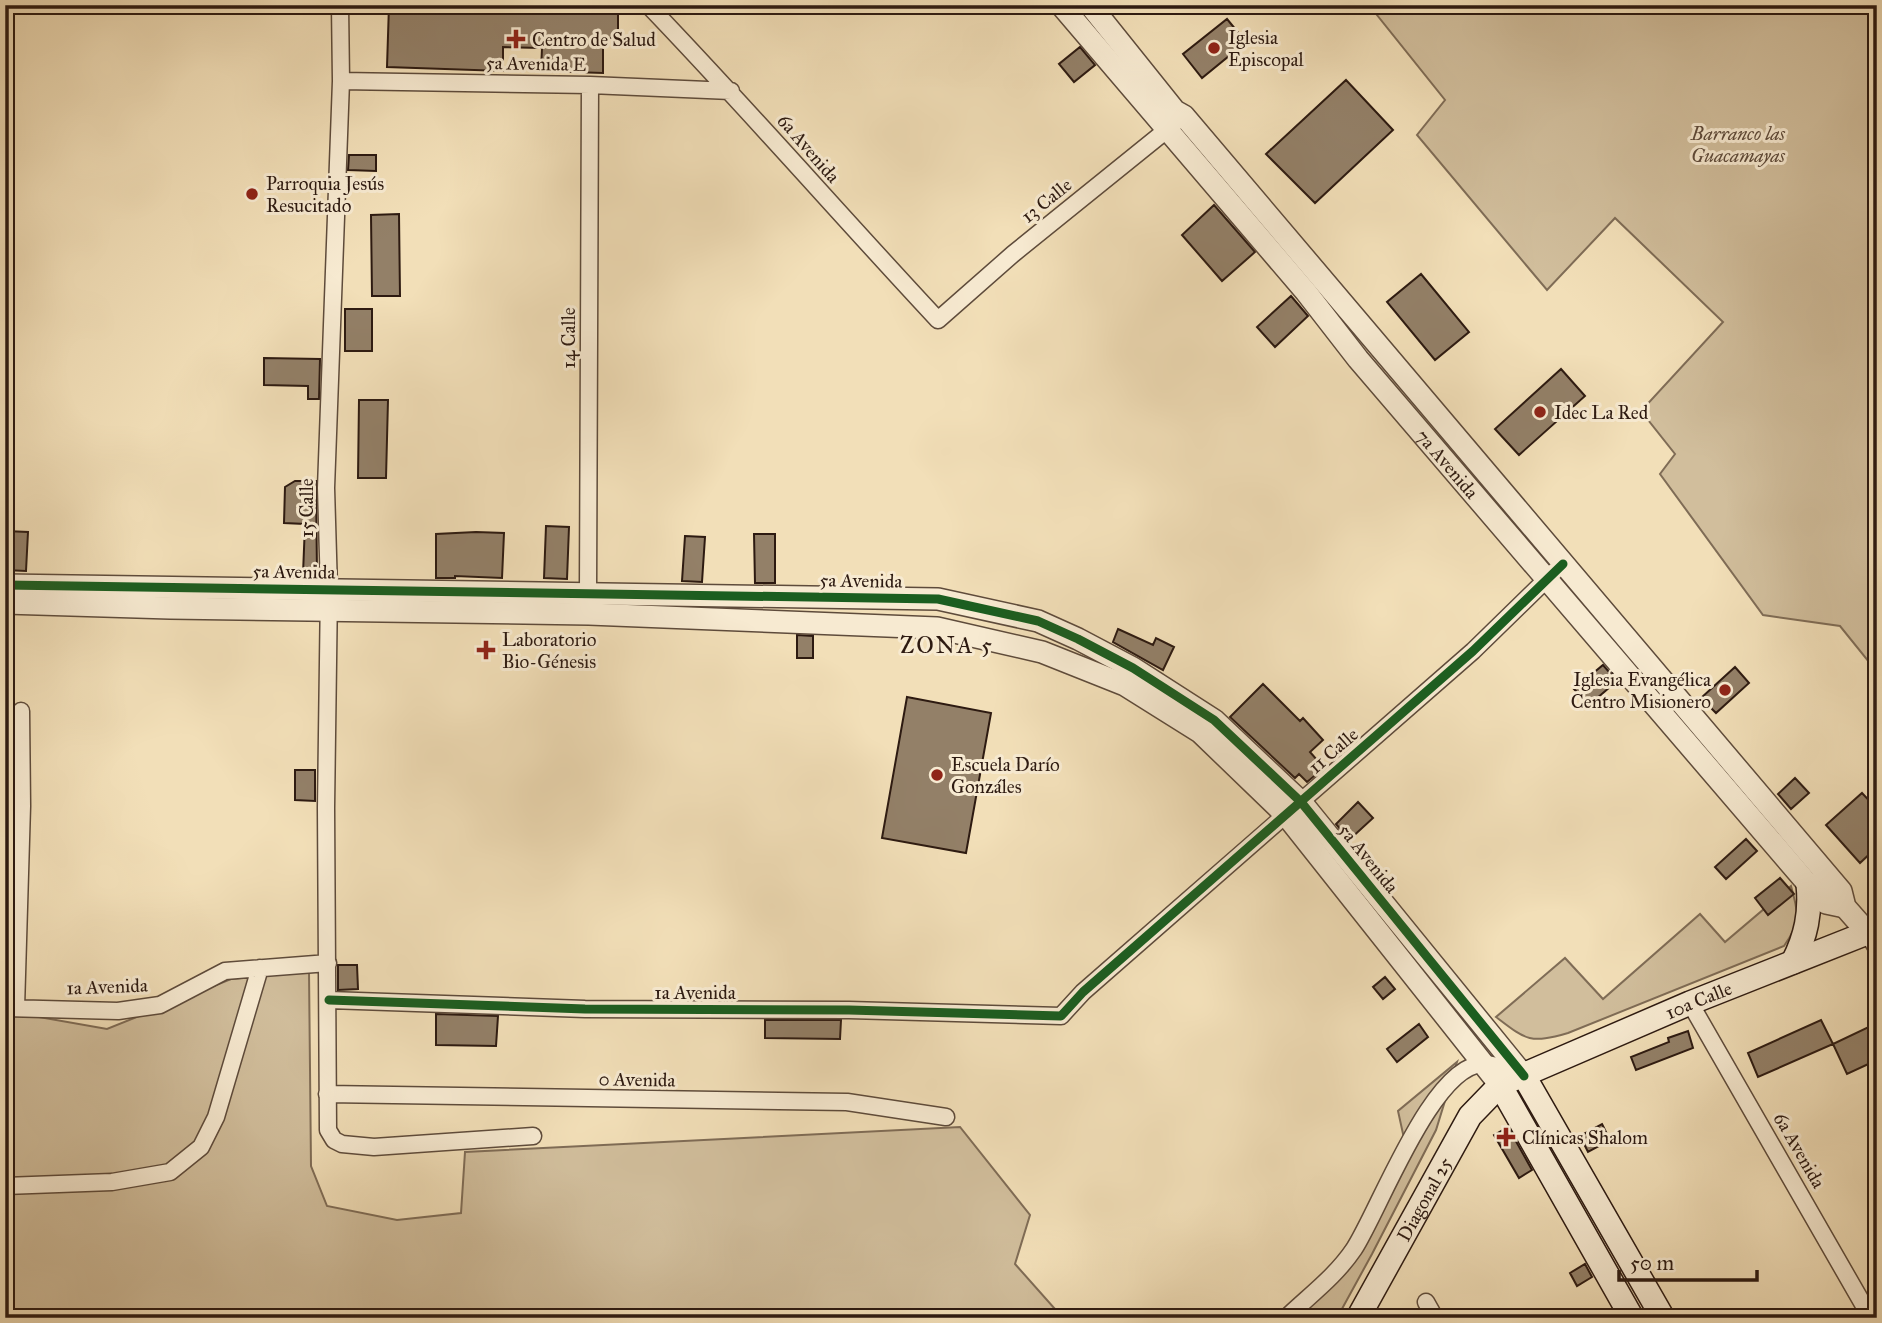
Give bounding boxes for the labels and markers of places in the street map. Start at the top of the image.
place label: Iglesia Episcopal [1228,26,1305,71]
place label: Centro de Salud [532,28,656,51]
marker: Centro de Salud [506,29,526,49]
marker: Iglesia Episcopal [1206,40,1222,56]
place label: Parroquia Jesús Resucitado [266,172,384,217]
marker: Parroquia Jesús Resucitado [244,186,260,202]
place label: Idec La Red [1554,401,1649,424]
marker: Idec La Red [1532,404,1548,420]
place label: Laboratorio Bio-Génesis [502,628,597,673]
marker: Laboratorio Bio-Génesis [476,640,496,660]
place label: Iglesia Evangélica Centro Misionero [1571,668,1712,713]
marker: Iglesia Evangélica Centro Misionero [1717,682,1733,698]
place label: Escuela Darío Gonzáles [951,753,1060,798]
marker: Escuela Darío Gonzáles [929,767,945,783]
place label: Clínicas Shalom [1522,1126,1648,1149]
marker: Clínicas Shalom [1496,1127,1516,1147]

